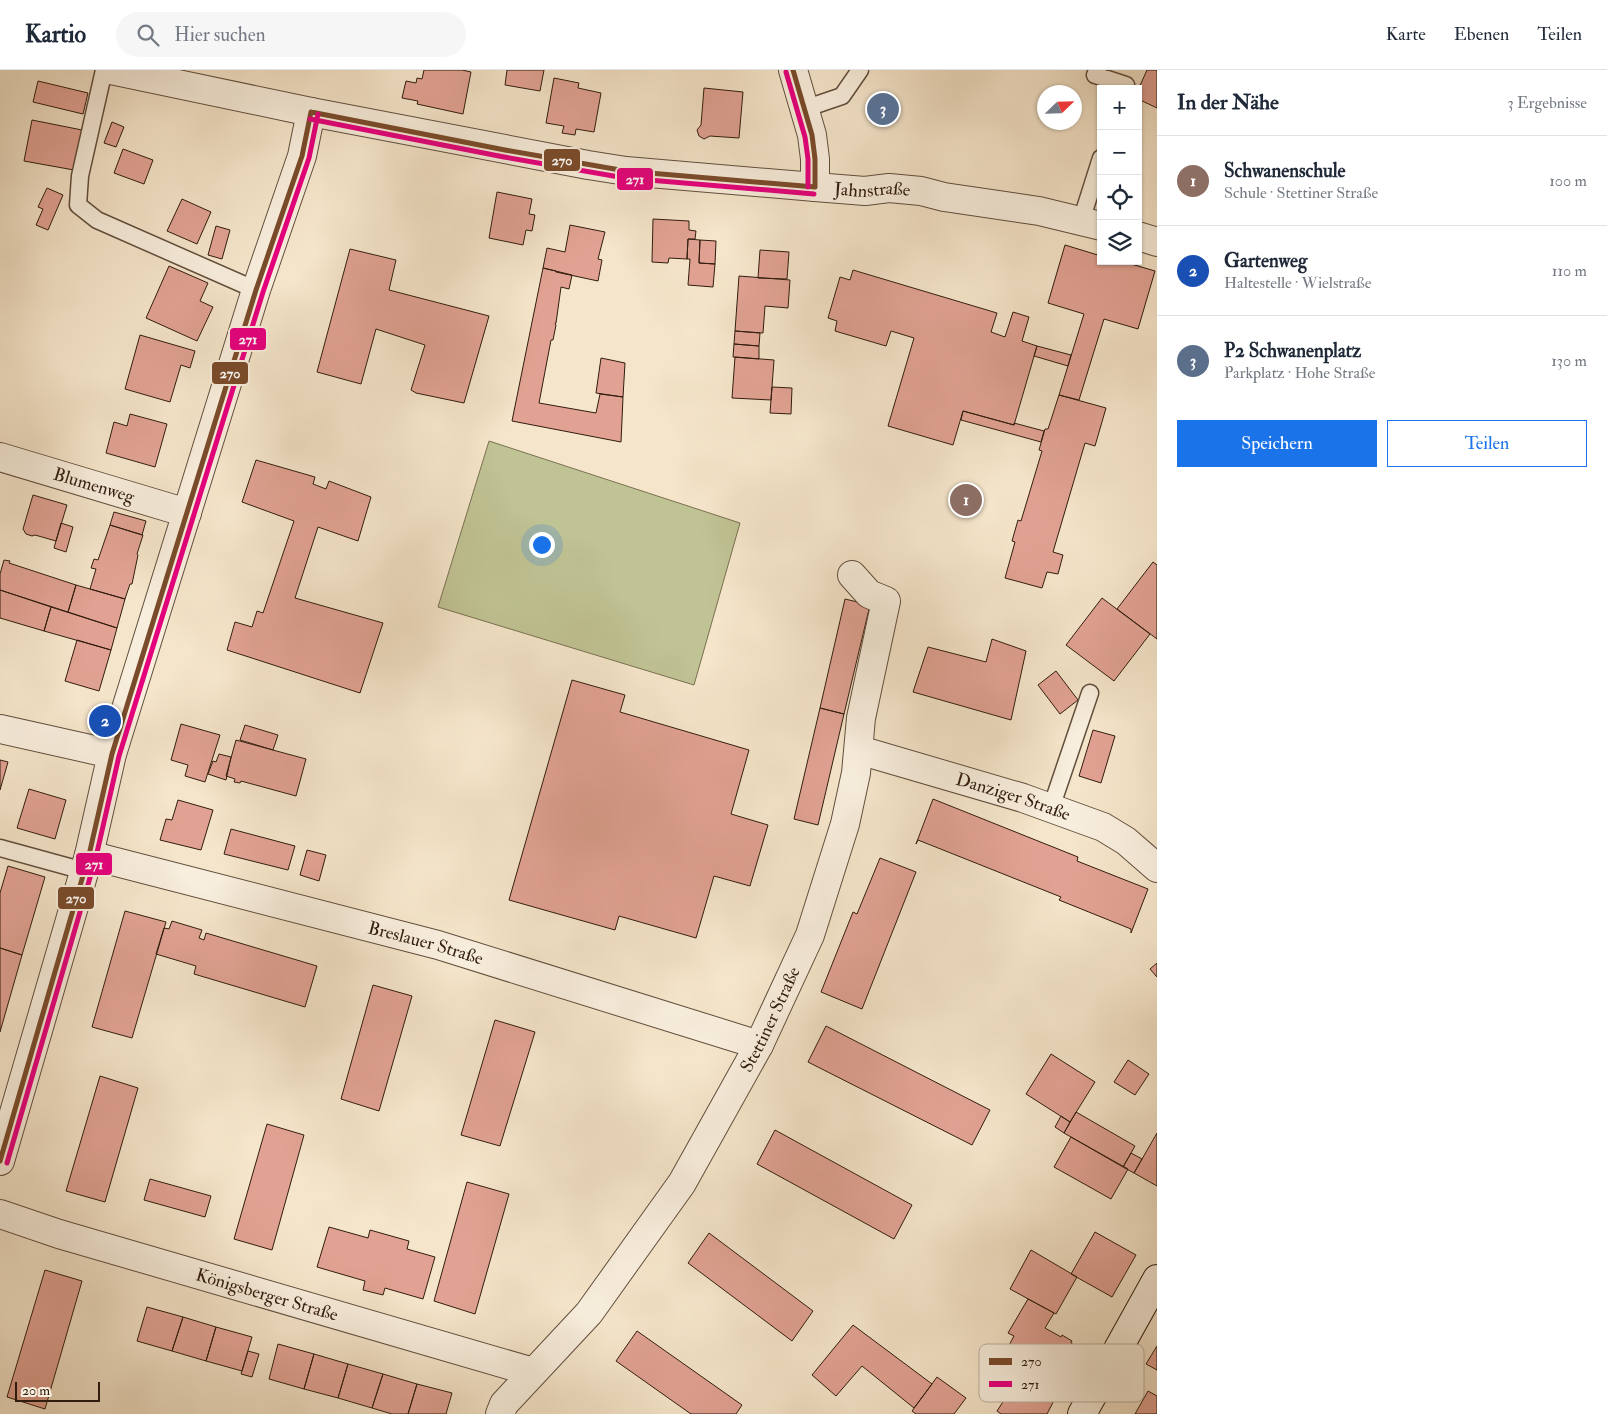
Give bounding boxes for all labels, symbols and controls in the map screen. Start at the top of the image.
search box [116,12,466,57]
text: Kartio [25,19,86,50]
icon: search [134,21,162,49]
text: Hier suchen [174,23,265,47]
text: Karte [1386,23,1426,46]
text: Ebenen [1454,23,1509,46]
text: Teilen [1537,23,1582,46]
north arrow [1037,85,1082,130]
map controls [1097,85,1142,265]
button: + [1097,85,1142,130]
text: In der Nähe [1177,89,1279,116]
pin: 3 [867,90,899,128]
text: 3 Ergebnisse [1507,93,1587,113]
button: − [1097,130,1142,175]
line badge: 270 [543,148,581,172]
text: 270 [552,152,572,169]
text: Schwanenschule [1224,159,1346,183]
line badge: 271 [616,167,654,191]
text: 271 [626,171,644,188]
text: 1 [1190,171,1196,191]
text: 100 m [1549,171,1587,191]
button: locate [1097,175,1142,220]
street label: Jahnstraße [832,177,912,203]
text: Schule · Stettiner Straße [1224,183,1378,203]
button: layers [1097,220,1142,265]
text: Gartenweg [1224,249,1307,273]
text: 2 [1189,261,1197,281]
text: 110 m [1552,261,1587,281]
text: Haltestelle · Wielstraße [1224,273,1371,293]
line badge: 271 [229,327,267,351]
text: 271 [239,331,257,348]
text: P2 Schwanenplatz [1224,339,1361,363]
text: 3 [1190,351,1196,371]
text: 130 m [1551,351,1587,371]
line badge: 270 [211,361,249,385]
text: Parkplatz · Hohe Straße [1224,363,1375,383]
text: 270 [220,365,240,382]
button: Speichern [1177,420,1377,467]
button: Teilen [1387,420,1587,467]
street label: Blumenweg [50,463,138,509]
pin: 1 [950,481,982,519]
your location [529,532,555,558]
pin: 2 [89,702,121,740]
street label: Danziger Straße [953,768,1074,826]
line badge: 271 [75,852,113,876]
text: 271 [85,856,103,873]
line badge: 270 [57,886,95,910]
text: 270 [66,890,86,907]
street label: Breslauer Straße [366,916,487,971]
street label: Stettiner Straße [735,963,806,1077]
street label: Königsberger Straße [193,1263,341,1327]
legend [979,1344,1144,1402]
text: 270 [1021,1353,1042,1370]
text: 271 [1021,1376,1039,1393]
scale bar [15,1379,100,1402]
text: 20 m [22,1382,50,1399]

